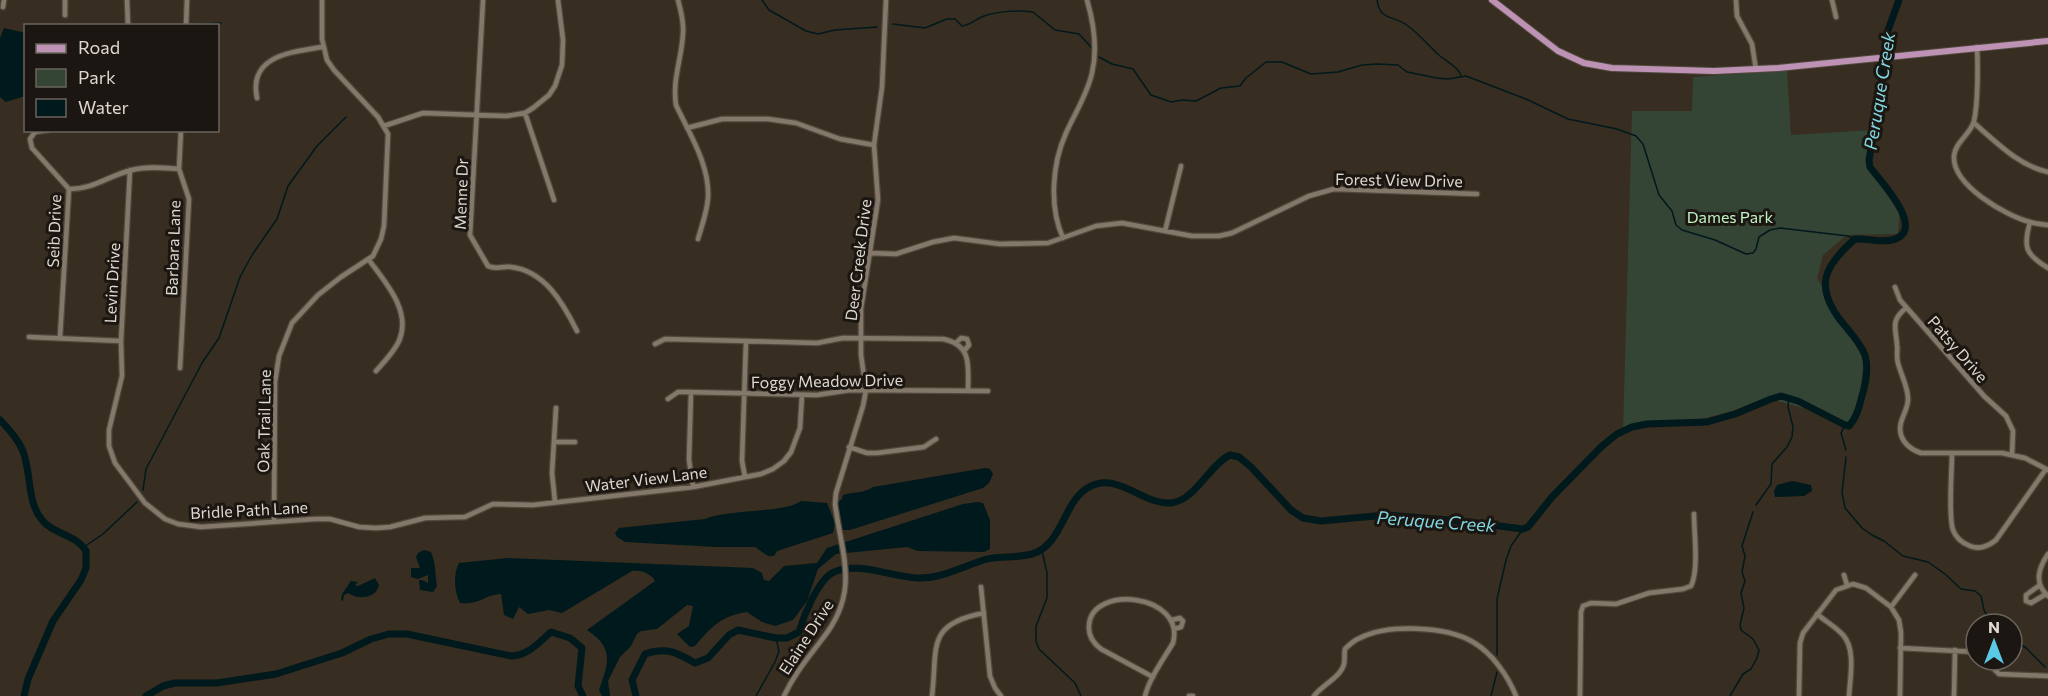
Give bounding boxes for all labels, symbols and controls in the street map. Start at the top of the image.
legend [24,24,219,132]
water label: Peruque Creek [1859,29,1899,151]
text: Road [78,36,120,58]
text: Park [78,66,116,88]
text: Water [78,96,129,118]
street label: Menne Dr [450,157,471,230]
street label: Forest View Drive [1335,169,1463,190]
street label: Seib Drive [43,194,64,268]
street label: Deer Creek Drive [841,198,874,322]
street label: Barbara Lane [161,200,184,296]
park label: Dames Park [1687,207,1774,226]
street label: Levin Drive [100,242,123,324]
street label: Patsy Drive [1924,311,1992,386]
street label: Oak Trail Lane [253,369,274,473]
street label: Foggy Meadow Drive [751,370,903,391]
street label: Water View Lane [584,462,708,495]
street label: Bridle Path Lane [190,497,308,522]
water label: Peruque Creek [1376,506,1498,536]
street label: Elaine Drive [774,596,837,678]
north arrow [1964,612,2024,672]
text: N [1988,617,2000,636]

